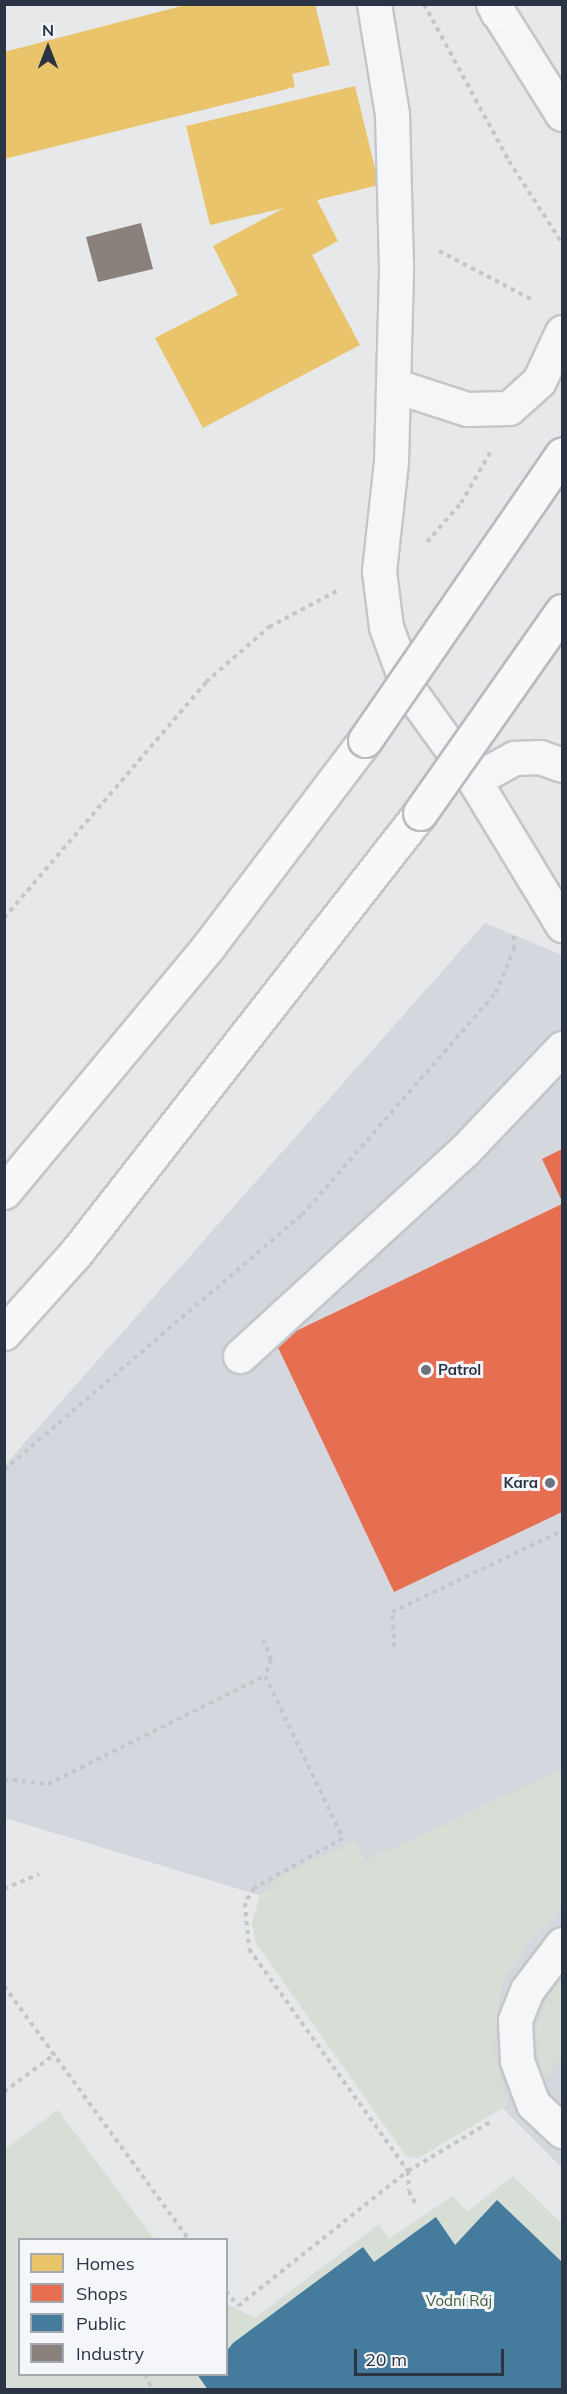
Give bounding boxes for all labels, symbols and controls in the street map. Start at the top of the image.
north arrow [18,18,78,78]
text: N [42,20,54,40]
place label: Patrol [438,1361,481,1379]
marker: Patrol [419,1363,433,1377]
place label: Kara [504,1474,538,1492]
marker: Kara [543,1476,557,1490]
legend [18,2238,228,2376]
text: Homes [76,2252,135,2275]
text: Shops [76,2282,128,2305]
park label: Vodní Ráj [426,2292,492,2310]
text: Public [76,2312,126,2335]
scale bar [357,2337,507,2375]
text: Industry [76,2342,144,2365]
text: 20 m [365,2348,407,2371]

